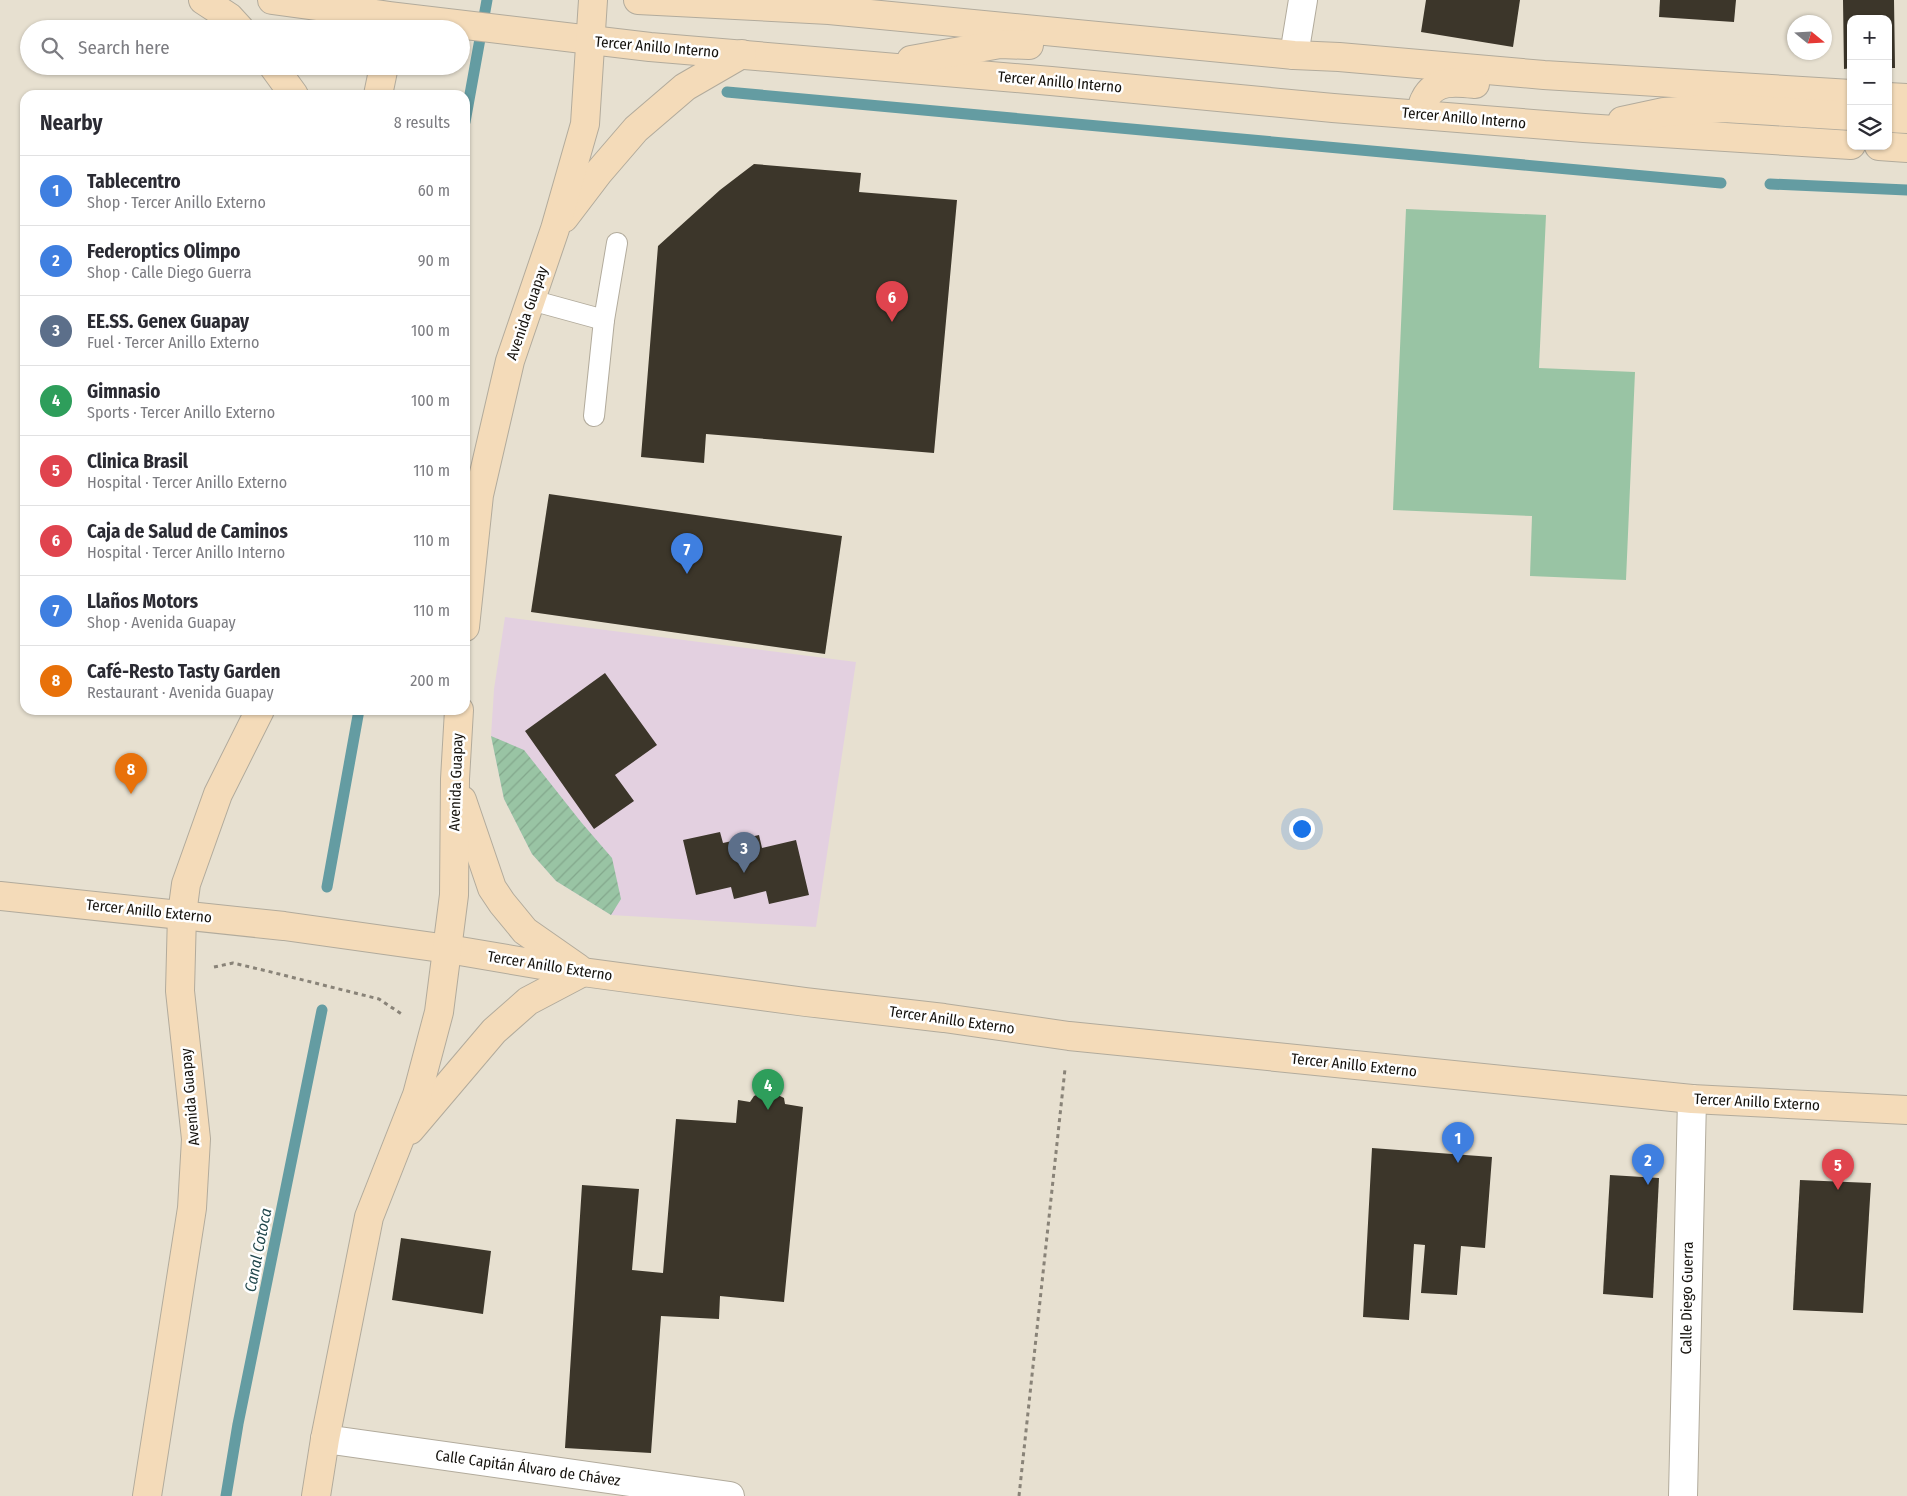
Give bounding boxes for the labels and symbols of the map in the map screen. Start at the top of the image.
north arrow [1787,15,1832,60]
street label: Tercer Anillo Interno [594,33,720,61]
street label: Tercer Anillo Interno [997,68,1123,96]
street label: Tercer Anillo Interno [1401,104,1527,132]
street label: Avenida Guapay [503,263,552,362]
pin: 6 [876,281,908,322]
pin: 7 [671,533,703,574]
street label: Avenida Guapay [445,732,467,831]
pin: 8 [115,753,147,794]
your location [1289,816,1315,842]
pin: 3 [728,832,760,873]
street label: Tercer Anillo Externo [85,895,213,927]
street label: Tercer Anillo Externo [486,947,614,985]
street label: Tercer Anillo Externo [888,1002,1016,1038]
street label: Avenida Guapay [177,1047,203,1147]
street label: Tercer Anillo Externo [1290,1049,1418,1081]
pin: 4 [752,1069,784,1110]
street label: Tercer Anillo Externo [1694,1090,1821,1114]
pin: 1 [1442,1122,1474,1163]
pin: 2 [1632,1144,1664,1185]
pin: 5 [1822,1149,1854,1190]
water label: Canal Cotoca [241,1207,275,1293]
street label: Calle Diego Guerra [1677,1241,1697,1355]
street label: Calle Capitán Álvaro de Chávez [434,1446,622,1490]

